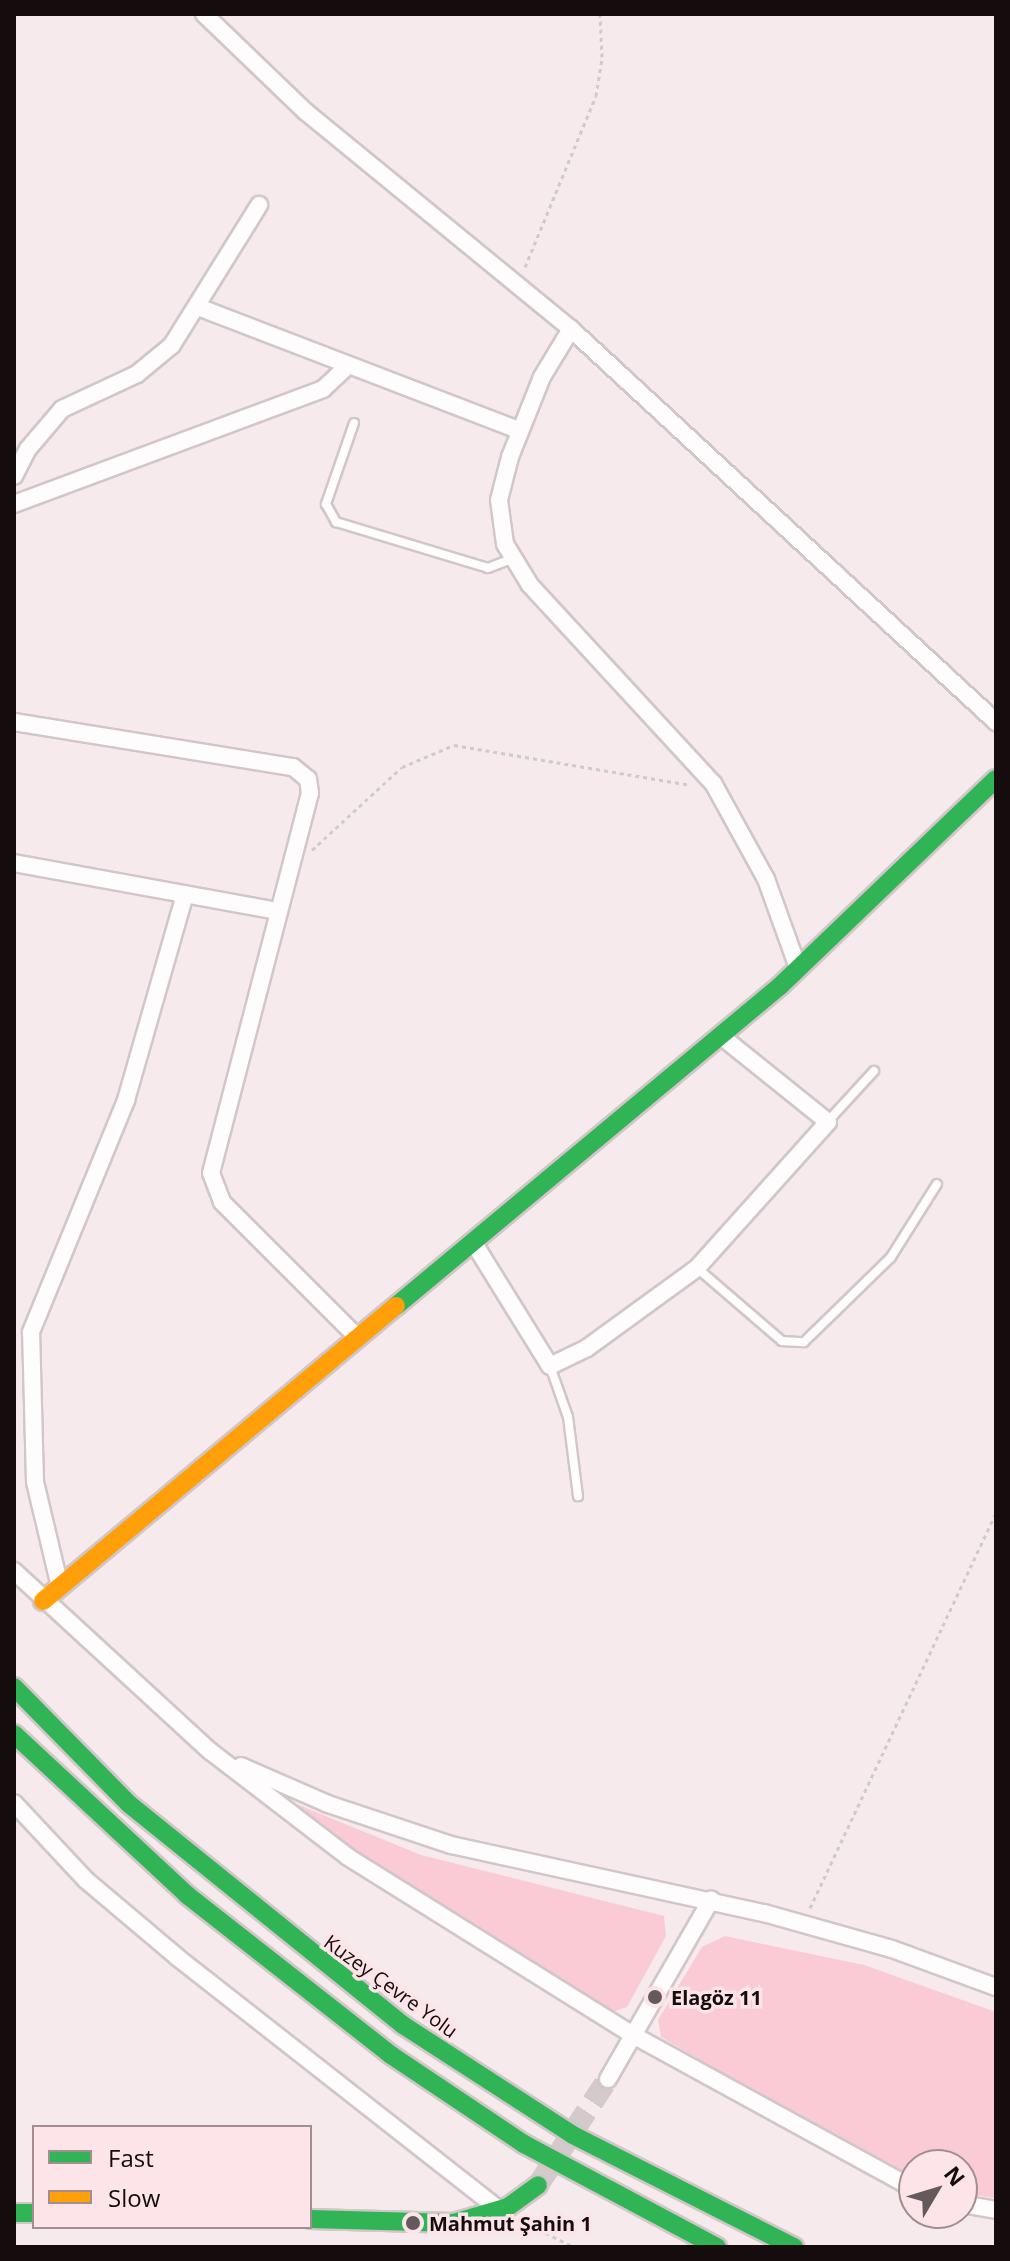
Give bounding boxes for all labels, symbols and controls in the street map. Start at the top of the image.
street label: Kuzey Çevre Yolu [320,1929,462,2043]
place label: Elagöz 11 [671,1985,762,2009]
marker: Elagöz 11 [646,1988,664,2006]
legend [32,2125,312,2229]
text: Fast [108,2141,154,2174]
north arrow [898,2149,978,2229]
text: N [938,2159,973,2192]
text: Slow [108,2181,160,2214]
place label: Mahmut Şahin 1 [429,2211,592,2235]
marker: Mahmut Şahin 1 [404,2214,422,2232]

